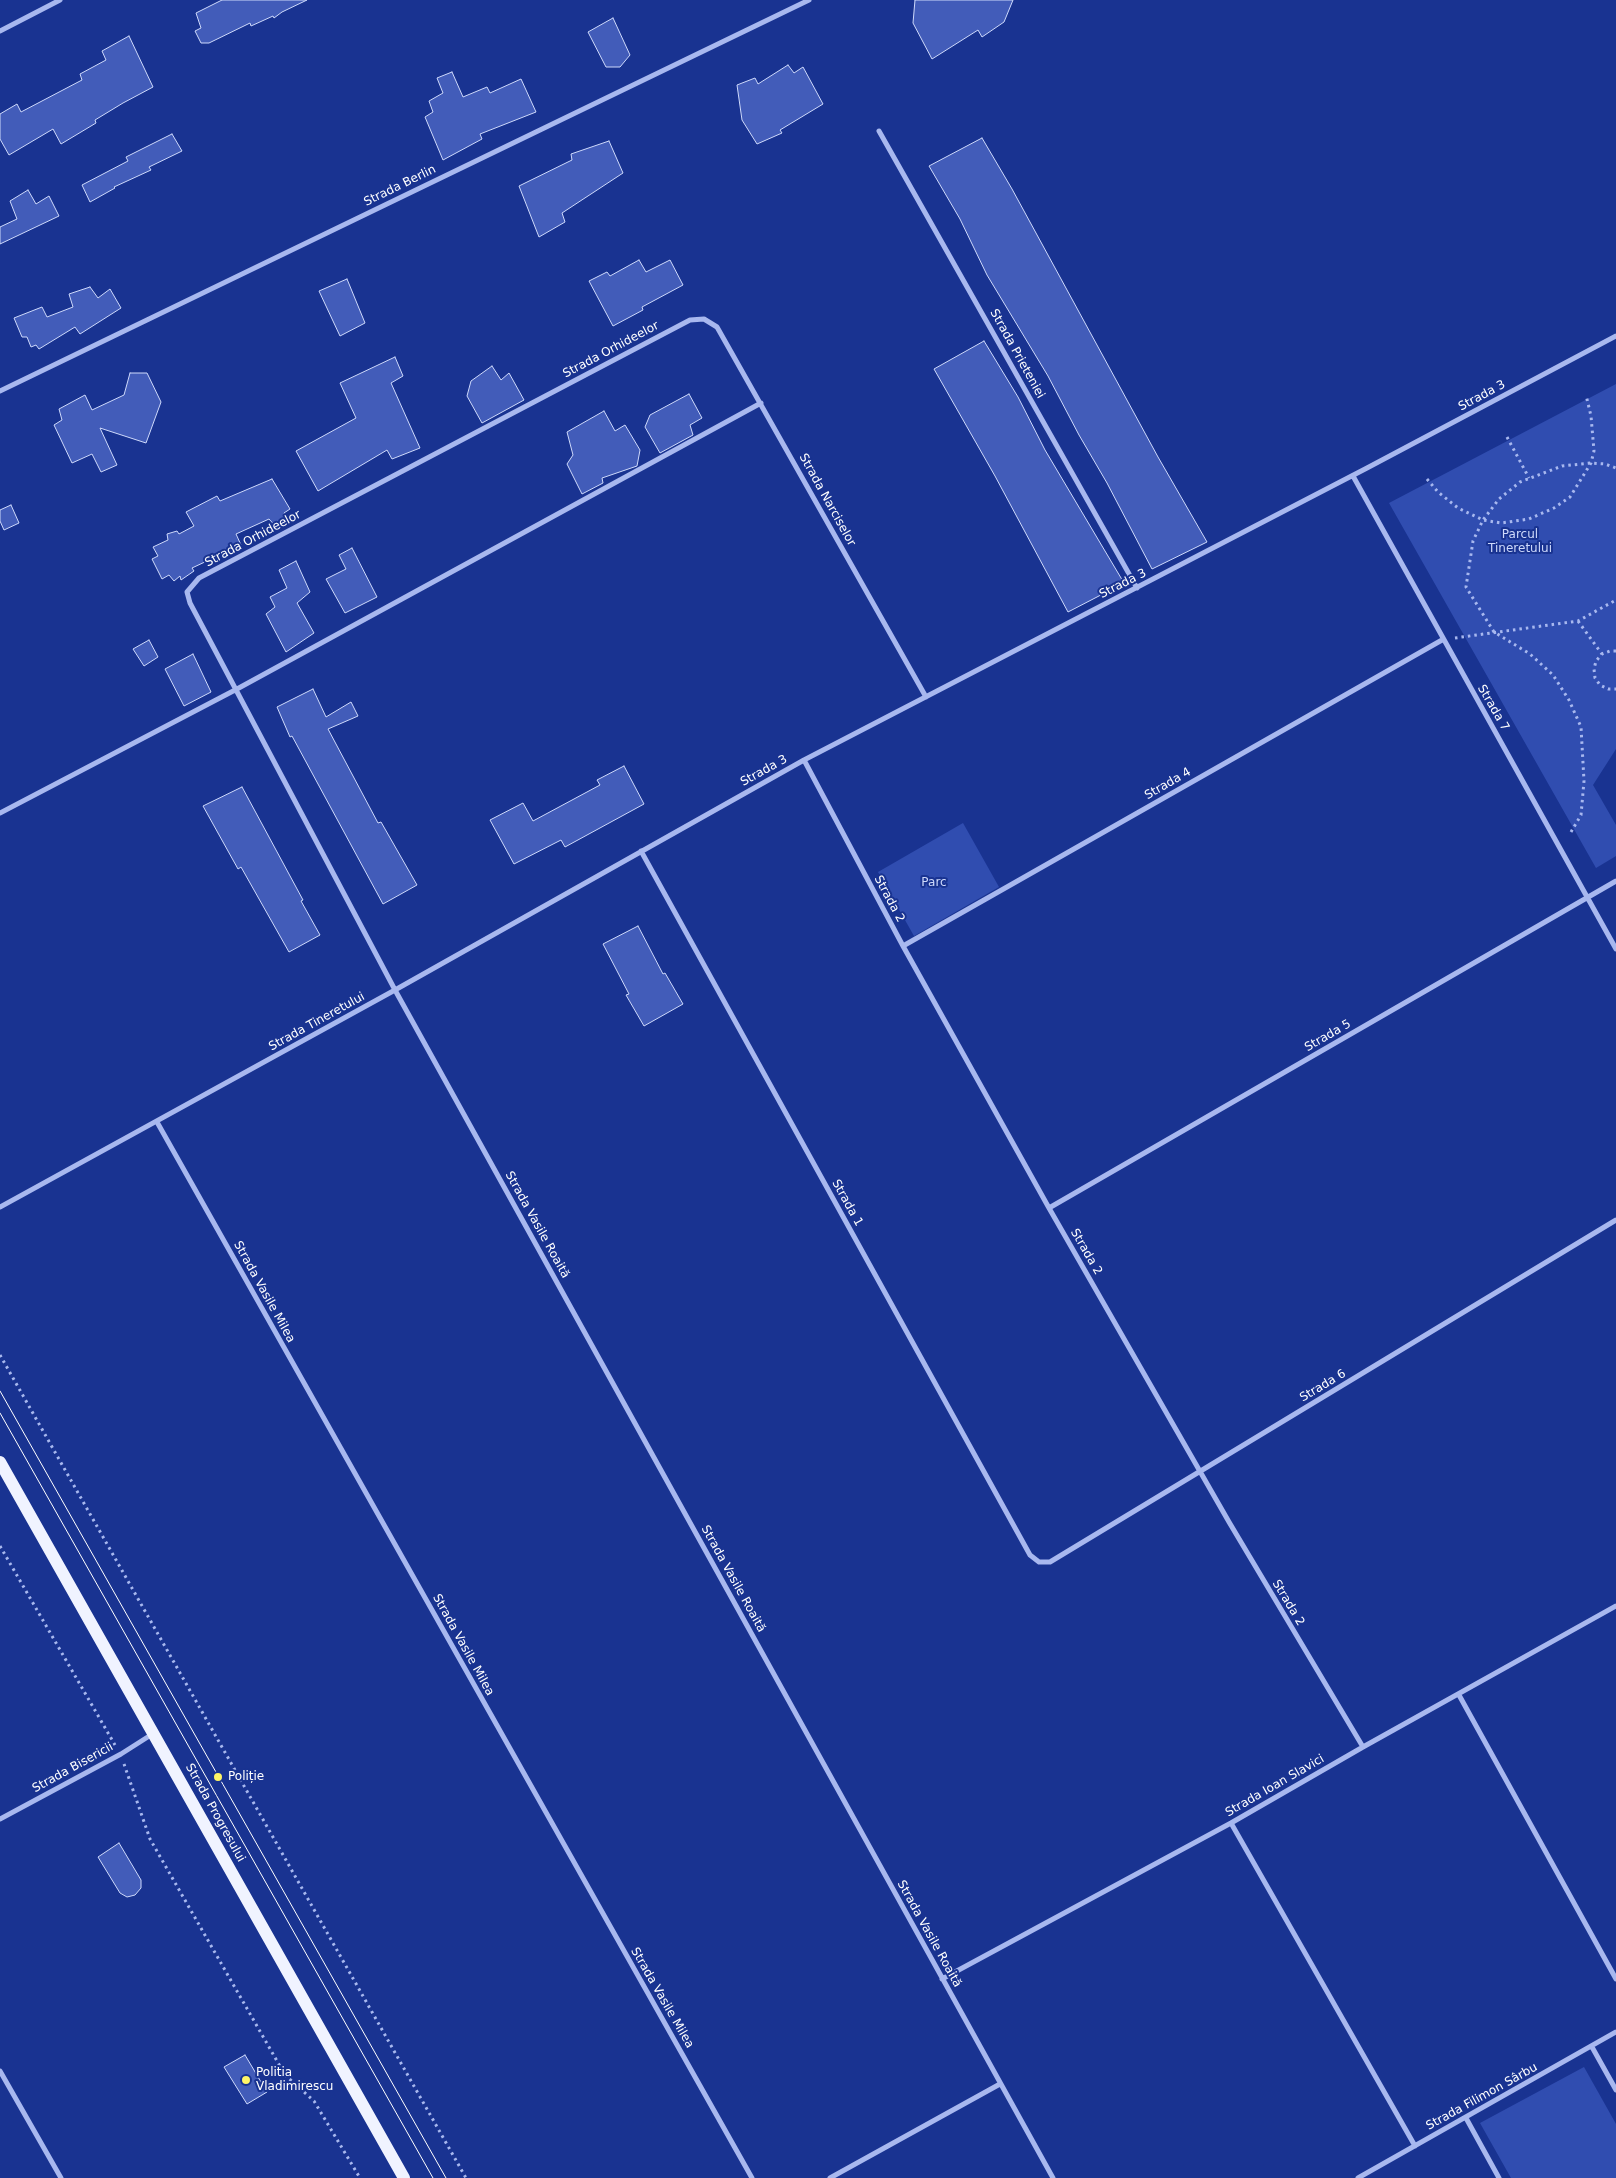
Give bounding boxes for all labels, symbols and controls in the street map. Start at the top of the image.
street label: Strada Berlin [362,162,438,210]
street label: Strada Prieteniei [987,307,1047,401]
street label: Strada Orhideelor [561,319,661,381]
street label: Strada 3 [1456,378,1508,414]
street label: Strada Narciselor [796,451,858,549]
street label: Strada Orhideelor [203,508,303,570]
park label: Parcul Tineretului [1488,528,1552,556]
street label: Strada 3 [1097,566,1149,602]
street label: Strada 7 [1474,682,1512,734]
street label: Strada 3 [738,752,790,790]
street label: Strada 4 [1142,765,1194,803]
street label: Strada 2 [871,873,907,925]
park label: Parc [921,876,947,890]
street label: Strada Tineretului [267,990,367,1054]
street label: Strada 5 [1302,1017,1354,1055]
street label: Strada Vasile Roaită [502,1169,572,1281]
street label: Strada 1 [828,1177,866,1229]
street label: Strada 2 [1067,1226,1105,1278]
street label: Strada Vasile Milea [230,1239,298,1345]
street label: Strada 6 [1297,1367,1349,1405]
street label: Strada Vasile Roaită [698,1523,768,1635]
street label: Strada 2 [1269,1577,1307,1629]
street label: Strada Vasile Milea [429,1592,497,1698]
street label: Strada Bisericii [30,1740,116,1796]
street label: Strada Ioan Slavici [1223,1752,1327,1820]
street label: Strada Progresului [182,1761,248,1865]
place label: Poliție [228,1770,264,1784]
marker: Poliție [212,1771,224,1783]
street label: Strada Vasile Roaită [894,1878,964,1990]
street label: Strada Vasile Milea [627,1945,697,2051]
street label: Strada Filimon Sârbu [1424,2060,1540,2134]
place label: Politia Vladimirescu [256,2066,333,2094]
marker: Politia Vladimirescu [240,2074,252,2086]

